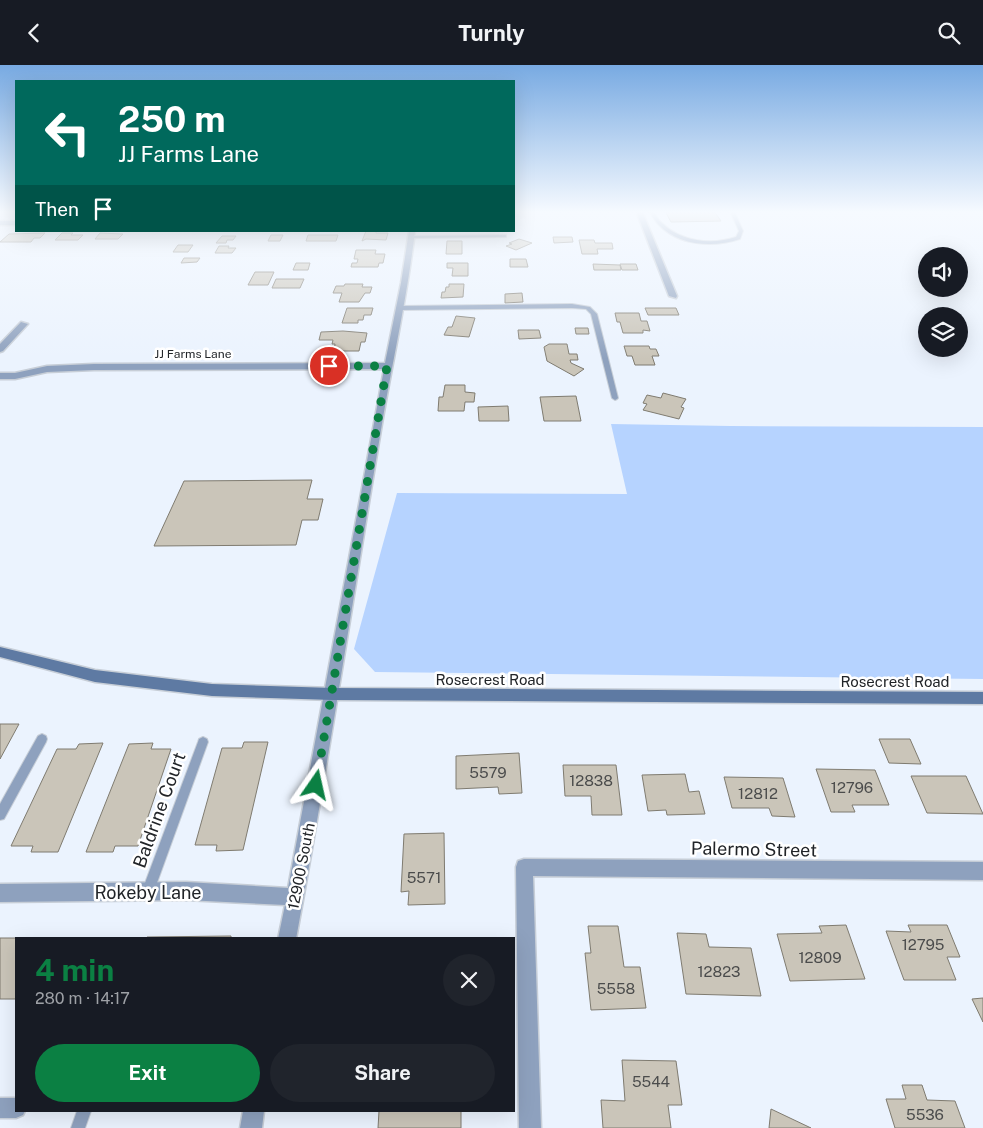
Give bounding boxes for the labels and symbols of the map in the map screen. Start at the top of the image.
pin [308,345,350,387]
street label: JJ Farms Lane [155,347,232,361]
street label: Rosecrest Road [435,671,545,688]
street label: Rosecrest Road [840,673,950,690]
street label: Baldrine Court [128,749,190,871]
position arrow [289,758,341,810]
house number: 5579 [469,764,507,781]
house number: 12838 [569,772,613,789]
house number: 12796 [831,779,873,796]
house number: 12812 [738,785,778,802]
street label: 12900 South [284,821,318,911]
street label: Palermo Street [691,837,817,861]
house number: 5571 [407,869,441,886]
street label: Rokeby Lane [94,882,202,903]
house number: 12795 [902,936,944,953]
house number: 12809 [798,949,842,966]
house number: 12823 [697,963,741,980]
house number: 5558 [597,980,635,997]
house number: 5544 [632,1073,670,1090]
house number: 5536 [906,1106,944,1123]

